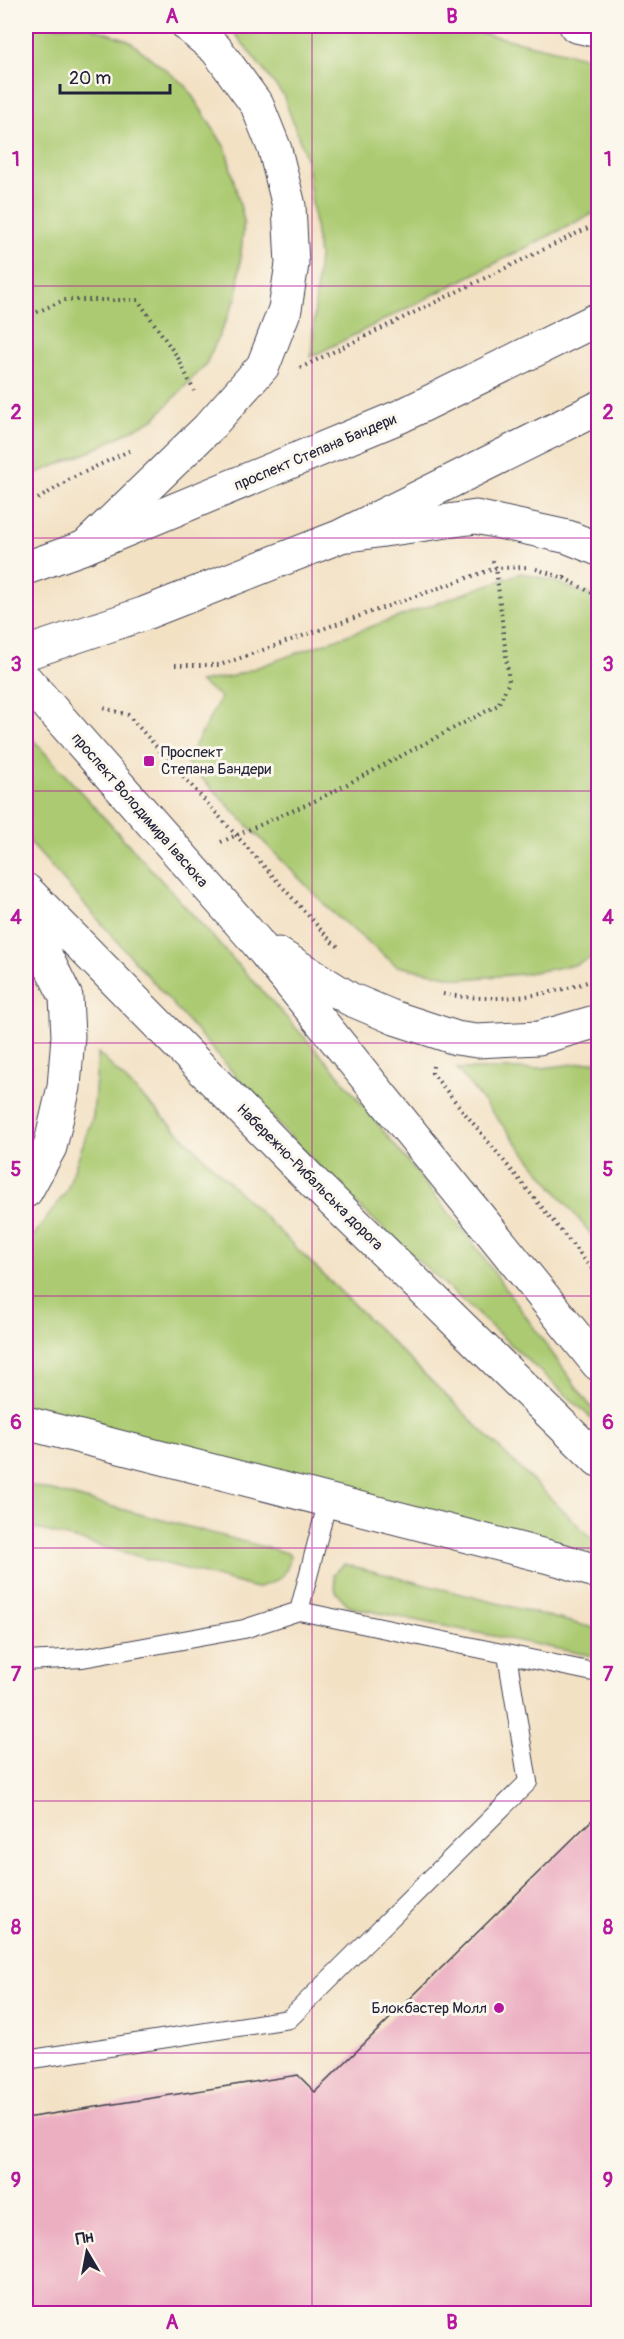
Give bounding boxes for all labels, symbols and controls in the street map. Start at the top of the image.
text: A [166,4,179,29]
text: B [446,4,458,29]
scale bar [60,57,170,95]
text: 20 m [69,67,111,90]
text: 1 [12,147,20,172]
text: 1 [604,147,612,172]
text: 2 [10,400,22,425]
text: 2 [602,400,614,425]
street label: проспект Степана Бандери [231,410,399,495]
text: 3 [10,652,22,677]
text: 3 [602,652,614,677]
street label: проспект Володимира Івасюка [67,729,212,892]
place label: Проспект Степана Бандери [161,743,271,779]
marker: Проспект Степана Бандери [142,754,156,768]
text: 4 [10,905,22,930]
text: 4 [602,905,614,930]
street label: Набережно-Рибальська дорога [232,1100,387,1255]
text: 5 [11,1157,22,1182]
text: 5 [603,1157,614,1182]
text: 6 [10,1410,22,1435]
text: 6 [602,1410,614,1435]
text: 7 [11,1662,22,1687]
text: 7 [603,1662,614,1687]
text: 8 [11,1915,21,1940]
text: 8 [603,1915,613,1940]
place label: Блокбастер Молл [372,1999,487,2018]
marker: Блокбастер Молл [492,2001,506,2015]
text: 9 [11,2168,21,2193]
text: 9 [603,2168,613,2193]
north arrow [57,2222,117,2282]
text: Пн [74,2227,95,2250]
text: A [166,2310,179,2335]
text: B [446,2310,458,2335]

